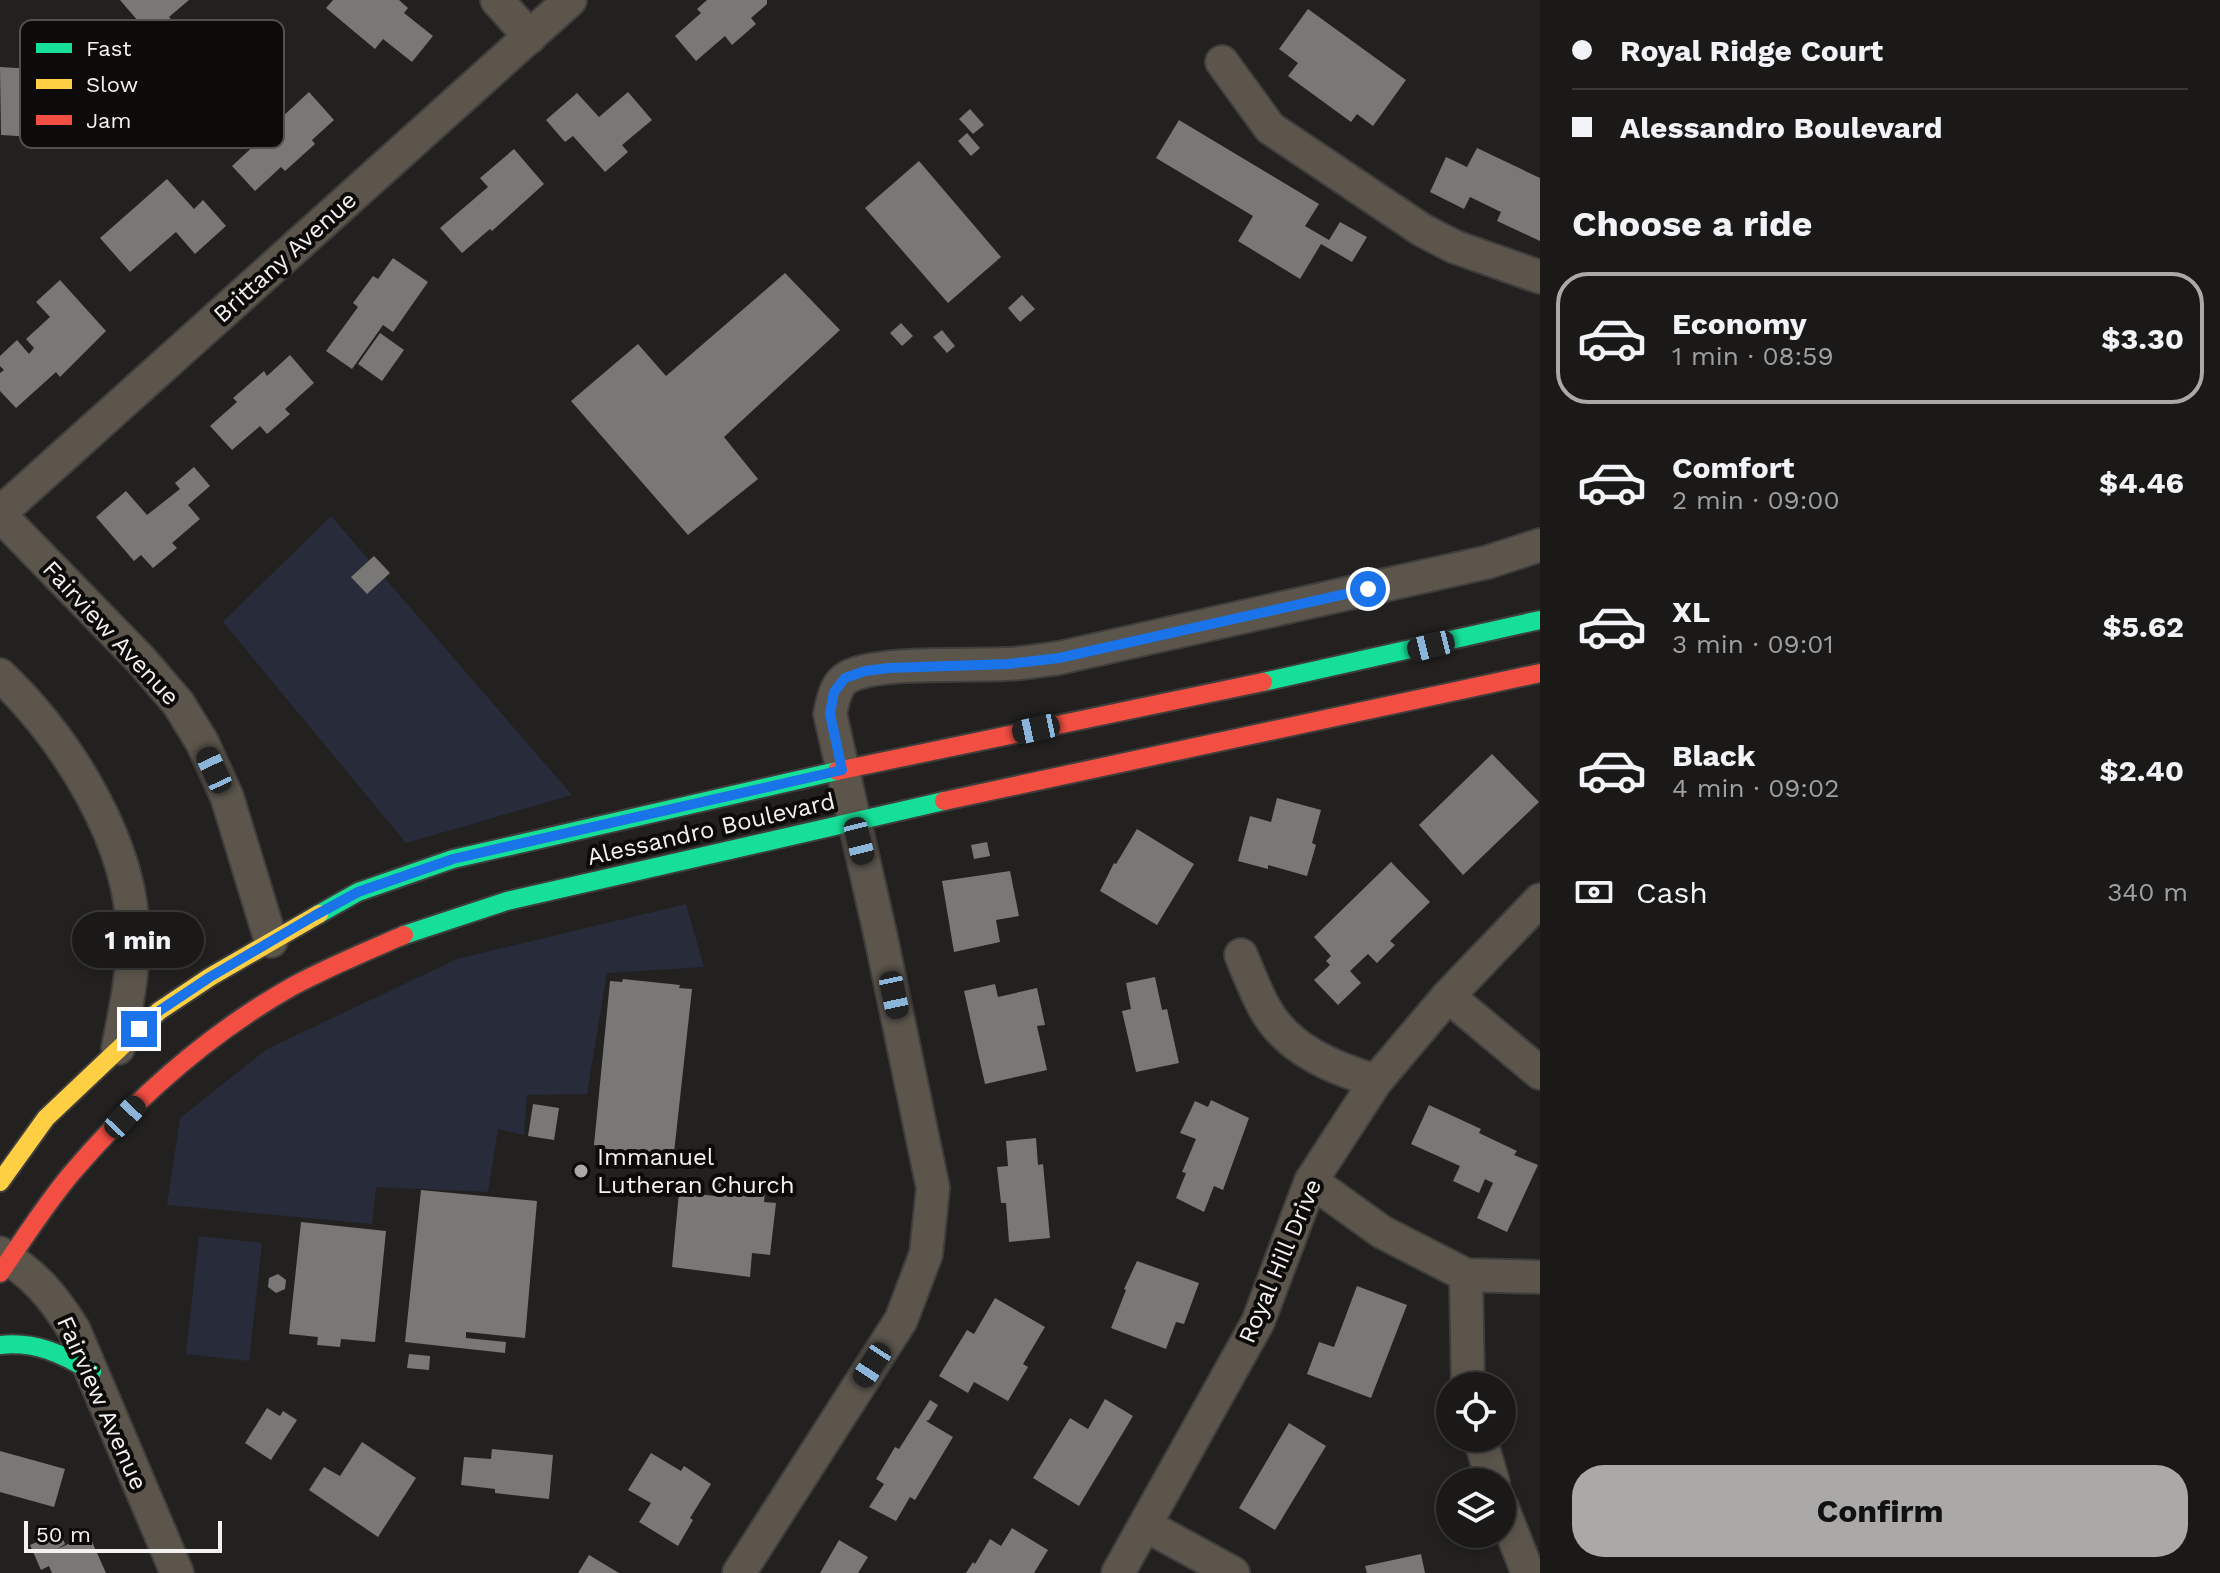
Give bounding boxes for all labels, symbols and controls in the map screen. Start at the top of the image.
legend [20,20,284,148]
text: Royal Ridge Court [1620,33,1883,68]
text: Fast [86,36,132,61]
text: Slow [86,72,138,97]
text: Jam [86,108,131,133]
text: Alessandro Boulevard [1620,110,1943,145]
street label: Brittany Avenue [208,186,362,328]
text: Choose a ride [1572,203,1812,245]
icon: car [1576,302,1648,374]
text: Economy [1672,306,1807,341]
text: $3.30 [2101,321,2184,356]
text: 1 min · 08:59 [1672,341,1833,371]
icon: car [1576,446,1648,518]
text: Comfort [1672,450,1794,485]
text: $4.46 [2099,465,2184,500]
text: 2 min · 09:00 [1672,485,1840,515]
street label: Fairview Avenue [37,555,185,711]
route start [1350,571,1386,607]
icon: car [1576,590,1648,662]
text: XL [1672,594,1710,629]
text: $5.62 [2102,609,2184,644]
car [1405,629,1457,663]
text: 3 min · 09:01 [1672,629,1834,659]
car [1010,712,1062,746]
icon: car [1576,734,1648,806]
text: Black [1672,738,1756,773]
car [193,743,235,797]
text: $2.40 [2100,753,2184,788]
text: 4 min · 09:02 [1672,773,1839,803]
street label: Alessandro Boulevard [584,787,838,871]
car [842,815,876,867]
icon: cash [1572,870,1616,914]
text: Cash [1636,875,1708,910]
text: 340 m [2107,877,2188,907]
callout: 1 min [73,913,205,969]
text: 1 min [105,925,171,955]
car [877,969,911,1021]
route end [121,1011,157,1047]
car [100,1091,150,1143]
place label: Immanuel Lutheran Church [597,1143,795,1199]
marker: Immanuel Lutheran Church [572,1162,590,1180]
street label: Royal Hill Drive [1233,1175,1327,1347]
street label: Fairview Avenue [51,1312,153,1494]
car [849,1338,895,1392]
map controls [1436,1372,1516,1548]
button: locate [1436,1372,1516,1452]
button: Confirm [1572,1465,2188,1557]
button: layers [1436,1468,1516,1548]
scale bar [24,1517,222,1553]
text: 50 m [36,1522,91,1547]

